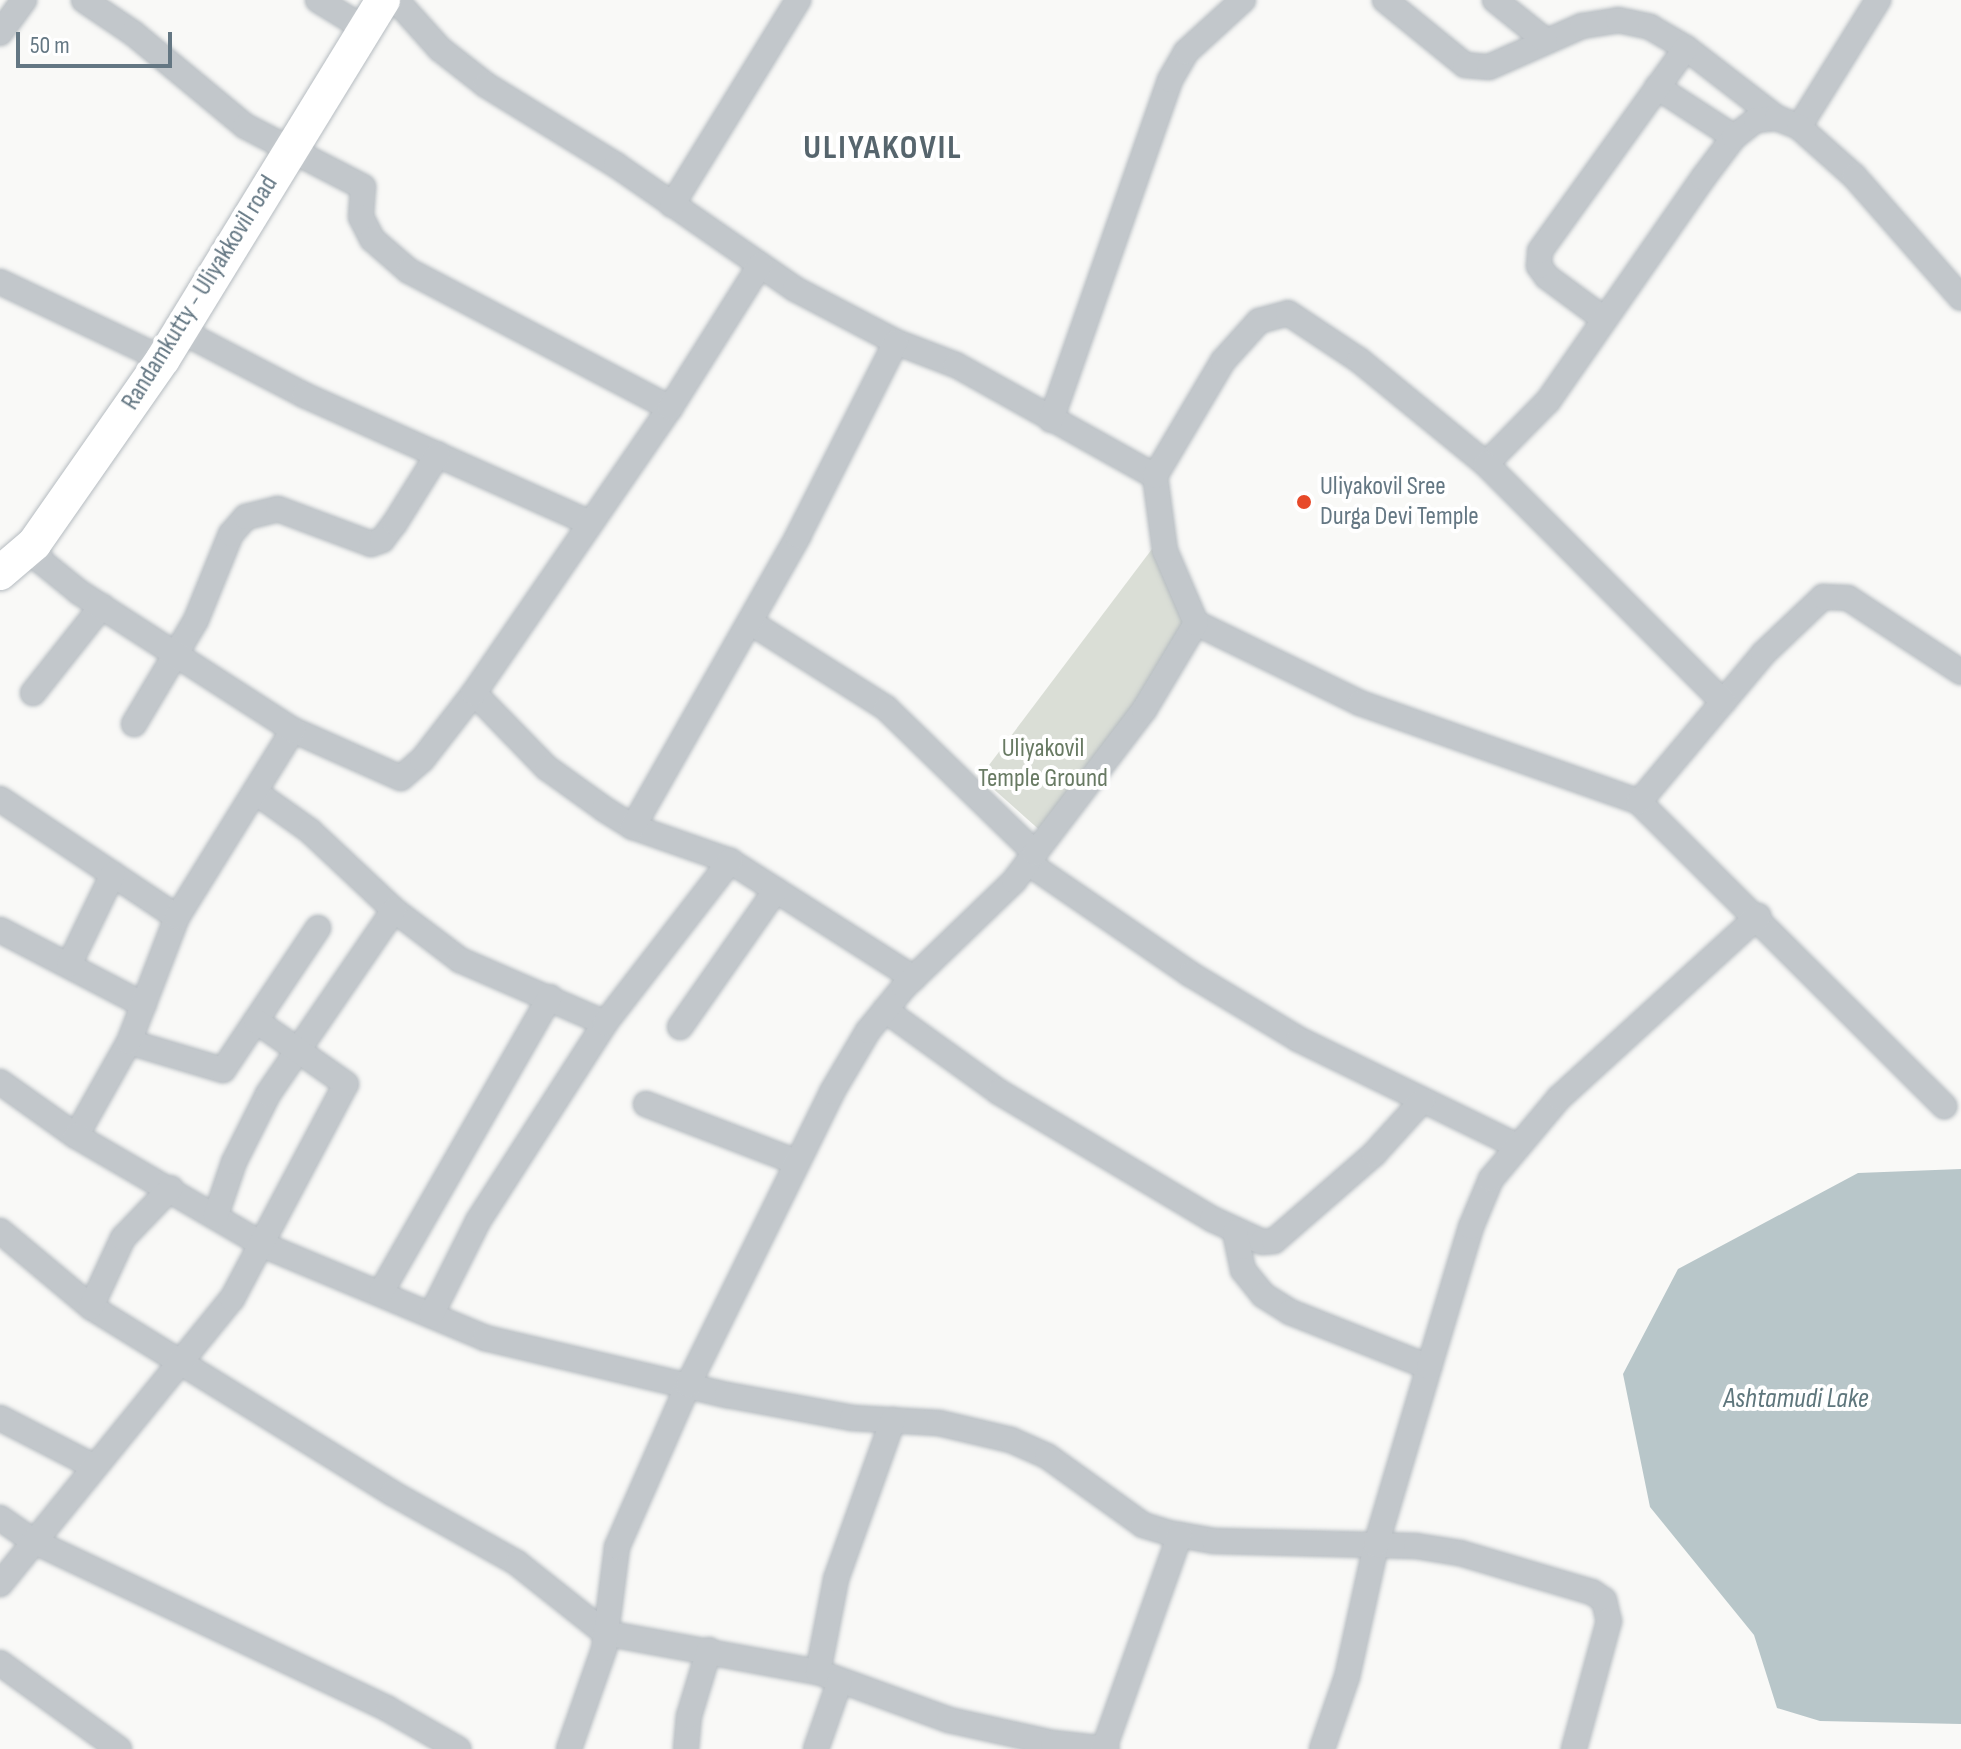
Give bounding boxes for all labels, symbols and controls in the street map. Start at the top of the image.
scale bar [20,16,176,66]
text: 50 m [30,31,70,60]
district label: ULIYAKOVIL [803,128,963,168]
street label: Randamkutty - Uliyakkovil road [115,170,285,416]
place label: Uliyakovil Sree Durga Devi Temple [1320,471,1479,532]
marker: Uliyakovil Sree Durga Devi Temple [1295,493,1313,511]
park label: Uliyakovil Temple Ground [978,733,1108,794]
water label: Ashtamudi Lake [1723,1382,1869,1416]

